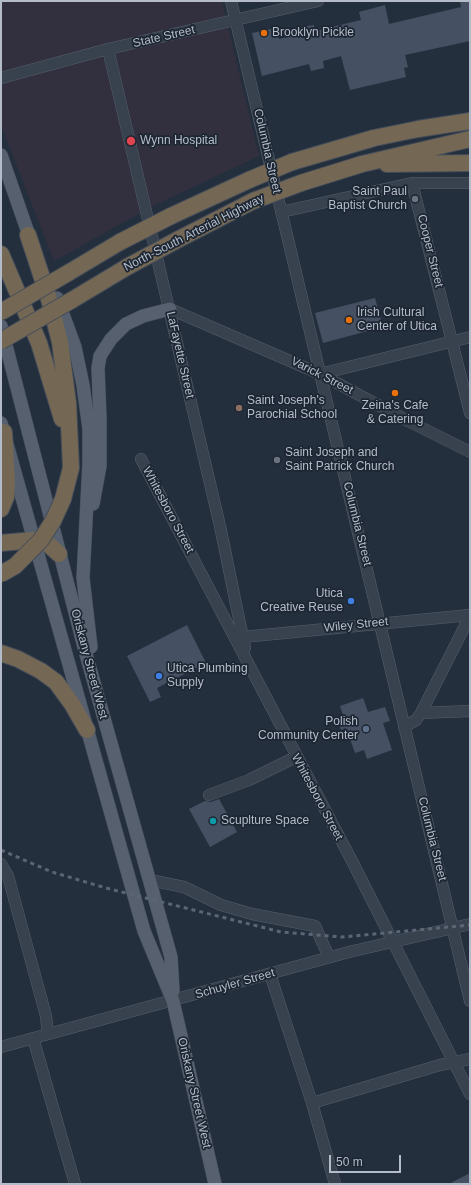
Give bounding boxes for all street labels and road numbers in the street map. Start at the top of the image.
street label: State Street [132,23,196,51]
street label: Columbia Street [250,107,284,195]
street label: North-South Arterial Highway [122,191,266,275]
street label: Cooper Street [414,213,446,289]
street label: LaFayette Street [163,310,197,400]
street label: Varick Street [289,354,355,398]
street label: Whitesboro Street [139,464,197,556]
street label: Columbia Street [340,481,374,567]
street label: Oriskany Street West [67,607,111,721]
street label: Wiley Street [323,614,389,636]
street label: Whitesboro Street [288,751,346,843]
street label: Columbia Street [415,796,449,882]
street label: Schuyler Street [194,966,276,1002]
street label: Oriskany Street West [174,1036,214,1150]

